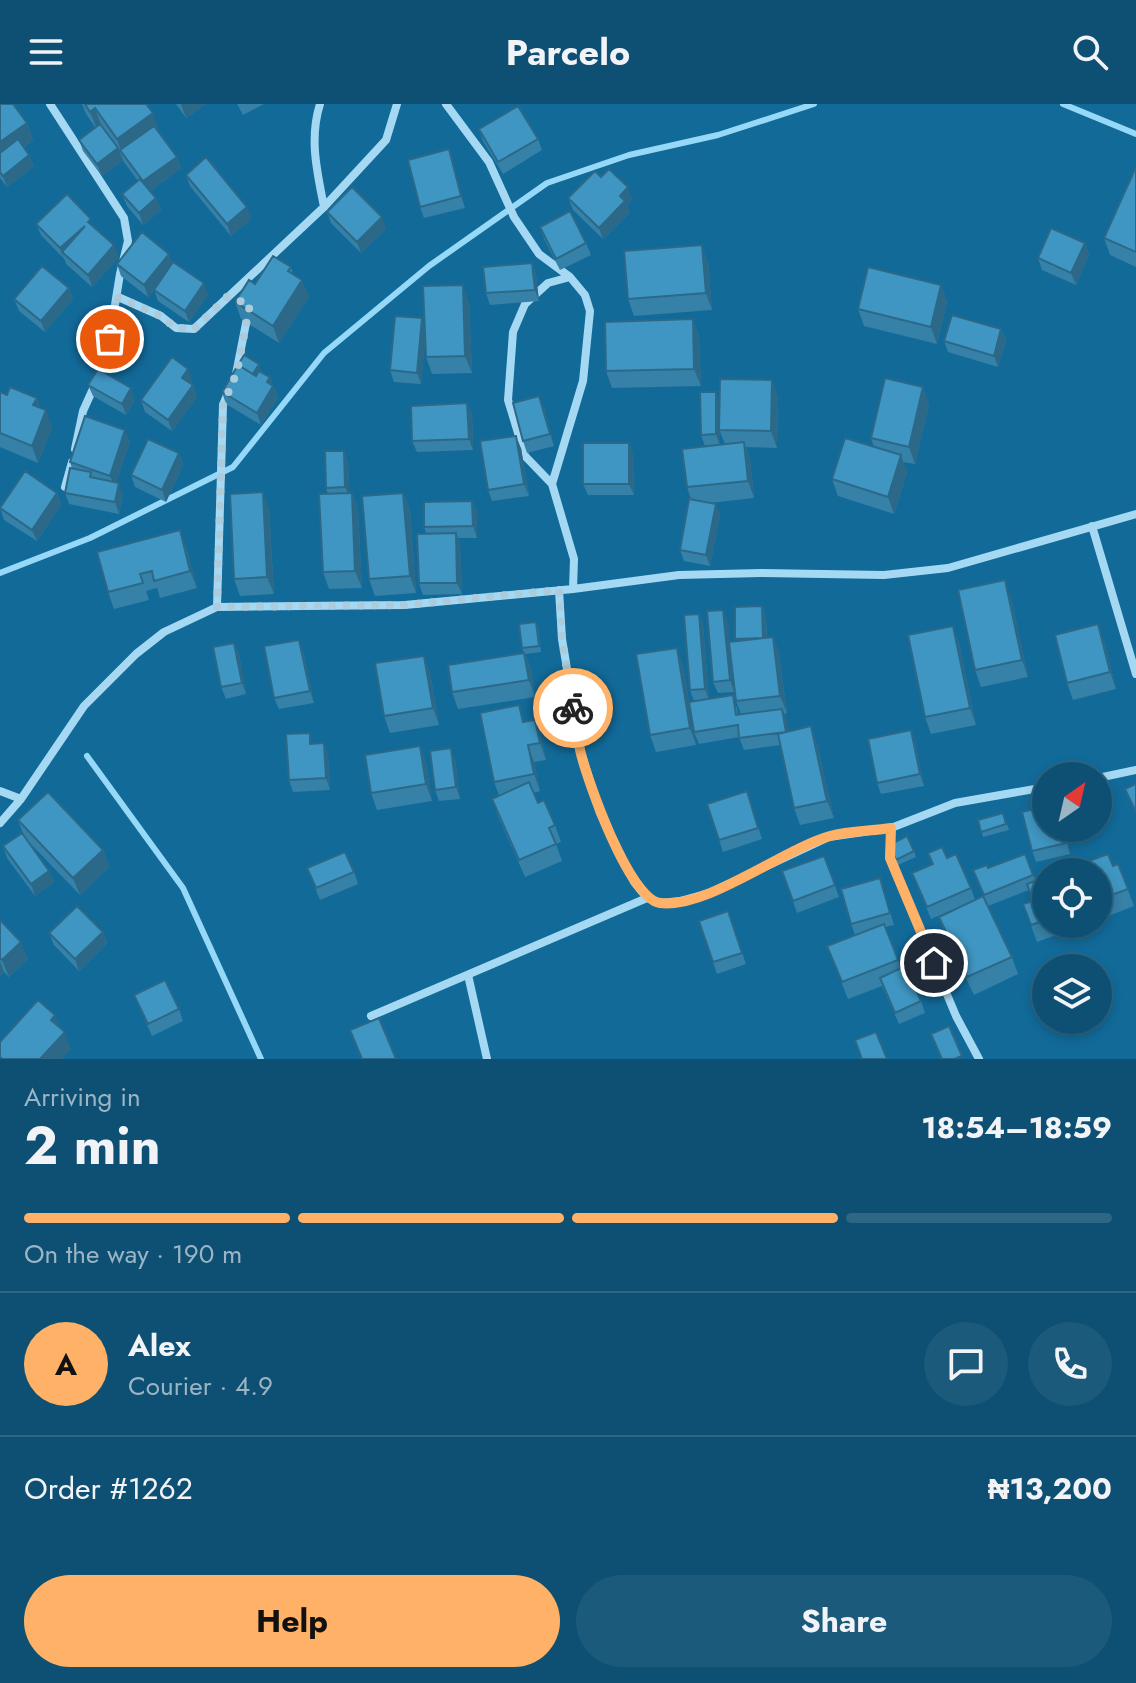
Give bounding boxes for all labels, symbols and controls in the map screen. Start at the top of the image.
text: Parcelo [506,26,630,78]
icon: menu [24,30,68,74]
icon: search [1068,30,1112,74]
pin [76,305,144,373]
icon: bag [88,317,132,361]
courier [533,668,613,748]
icon: bike [551,686,595,730]
north arrow [1032,762,1112,842]
map controls [1032,762,1112,1034]
button: locate [1032,858,1112,938]
pin [900,929,968,997]
icon: home [912,941,956,985]
button: layers [1032,954,1112,1034]
text: Arriving in [24,1078,141,1116]
text: 18:54–18:59 [921,1106,1112,1149]
text: 2 min [24,1108,161,1184]
text: On the way · 190 m [24,1235,242,1273]
button: chat [924,1322,1008,1406]
button: phone [1028,1322,1112,1406]
text: Alex [128,1324,191,1367]
text: A [55,1343,77,1386]
text: Courier · 4.9 [128,1367,273,1405]
text: Order #1262 [24,1467,193,1510]
text: ₦13,200 [988,1467,1112,1510]
button: Help [24,1575,560,1667]
button: Share [576,1575,1112,1667]

